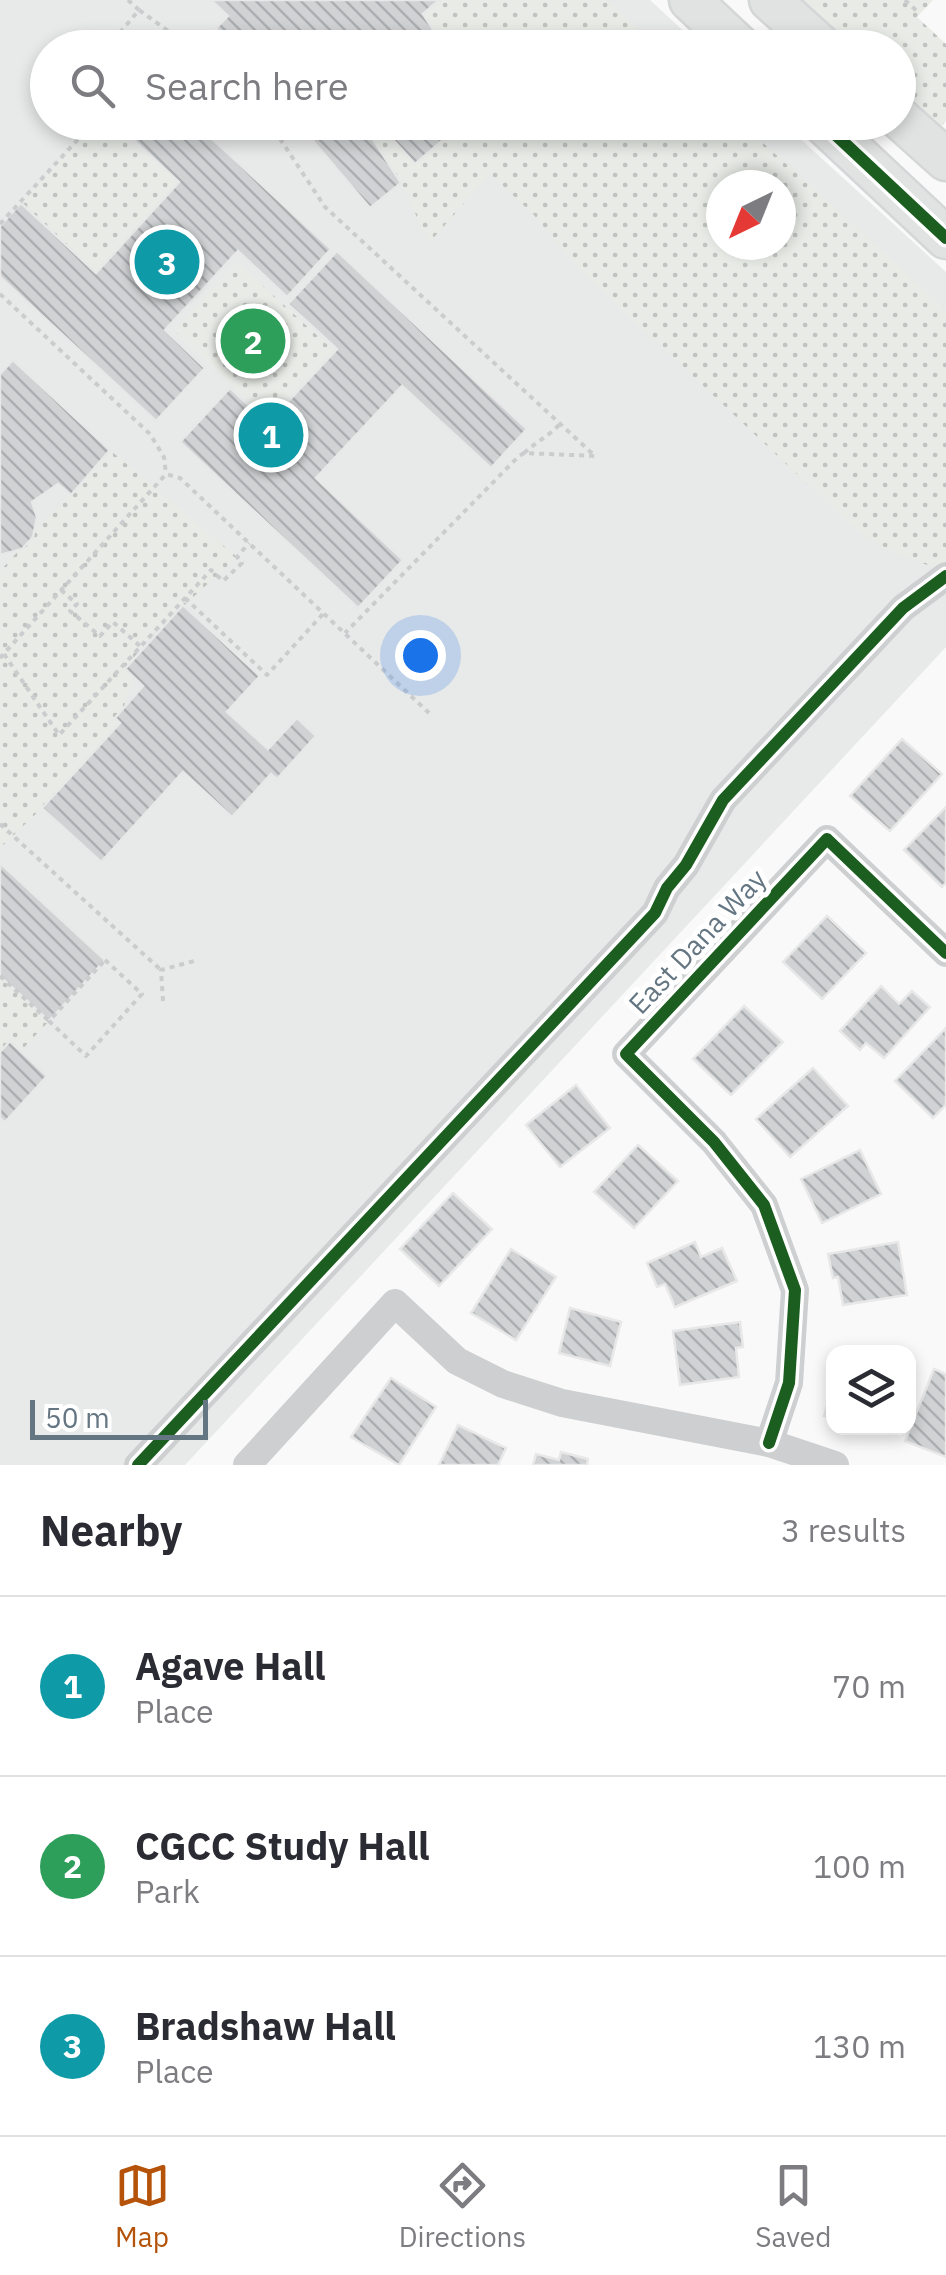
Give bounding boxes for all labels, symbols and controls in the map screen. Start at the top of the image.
search box [30,30,916,140]
icon: search [65,58,120,113]
text: Search here [145,61,349,110]
north arrow [706,170,796,260]
pin: 3 [134,224,200,300]
pin: 2 [220,304,286,378]
pin: 1 [238,398,304,472]
your location [395,630,446,681]
street label: East Dana Way [620,860,774,1022]
map controls [826,1345,916,1435]
button: layers [826,1345,916,1435]
scale bar [30,1395,208,1440]
text: 50 m [45,1399,110,1436]
text: Nearby [40,1503,182,1558]
text: 3 results [781,1509,906,1551]
text: Agave Hall [135,1641,326,1690]
text: 1 [63,1665,82,1707]
text: 70 m [832,1665,906,1707]
text: Place [135,1690,214,1732]
text: CGCC Study Hall [135,1821,429,1870]
text: 2 [63,1845,82,1887]
text: 100 m [813,1845,906,1887]
text: Park [135,1870,200,1912]
text: Bradshaw Hall [135,2001,396,2050]
text: 3 [63,2025,82,2067]
text: 130 m [813,2025,906,2067]
text: Place [135,2050,214,2092]
tab: Map [115,2158,170,2255]
tab: Directions [399,2158,526,2255]
tab: Saved [755,2158,831,2255]

